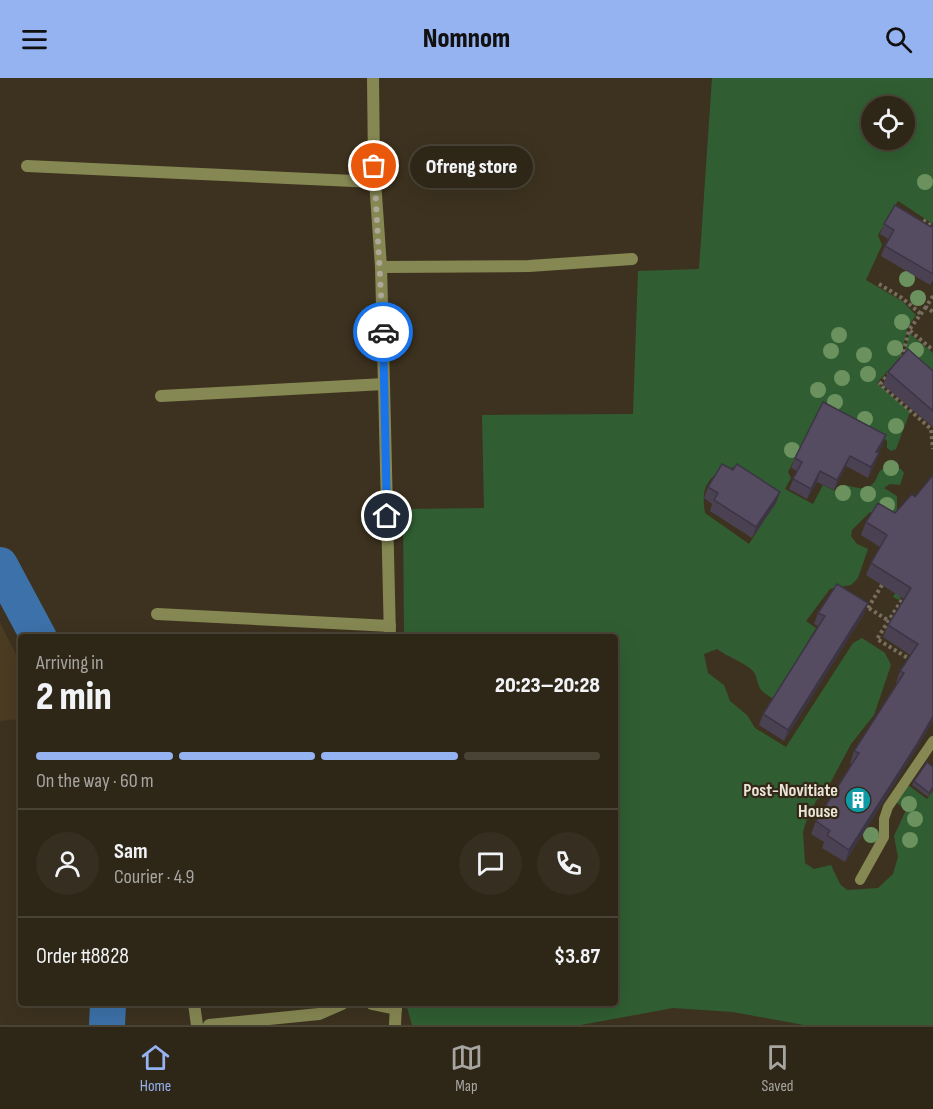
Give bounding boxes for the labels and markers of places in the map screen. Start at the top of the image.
pin [348,140,399,191]
callout: Ofreng store [410,145,533,187]
pin [361,490,412,541]
place label: Post-Novitiate House [743,780,838,822]
building icon: Post-Novitiate House [843,785,873,815]

